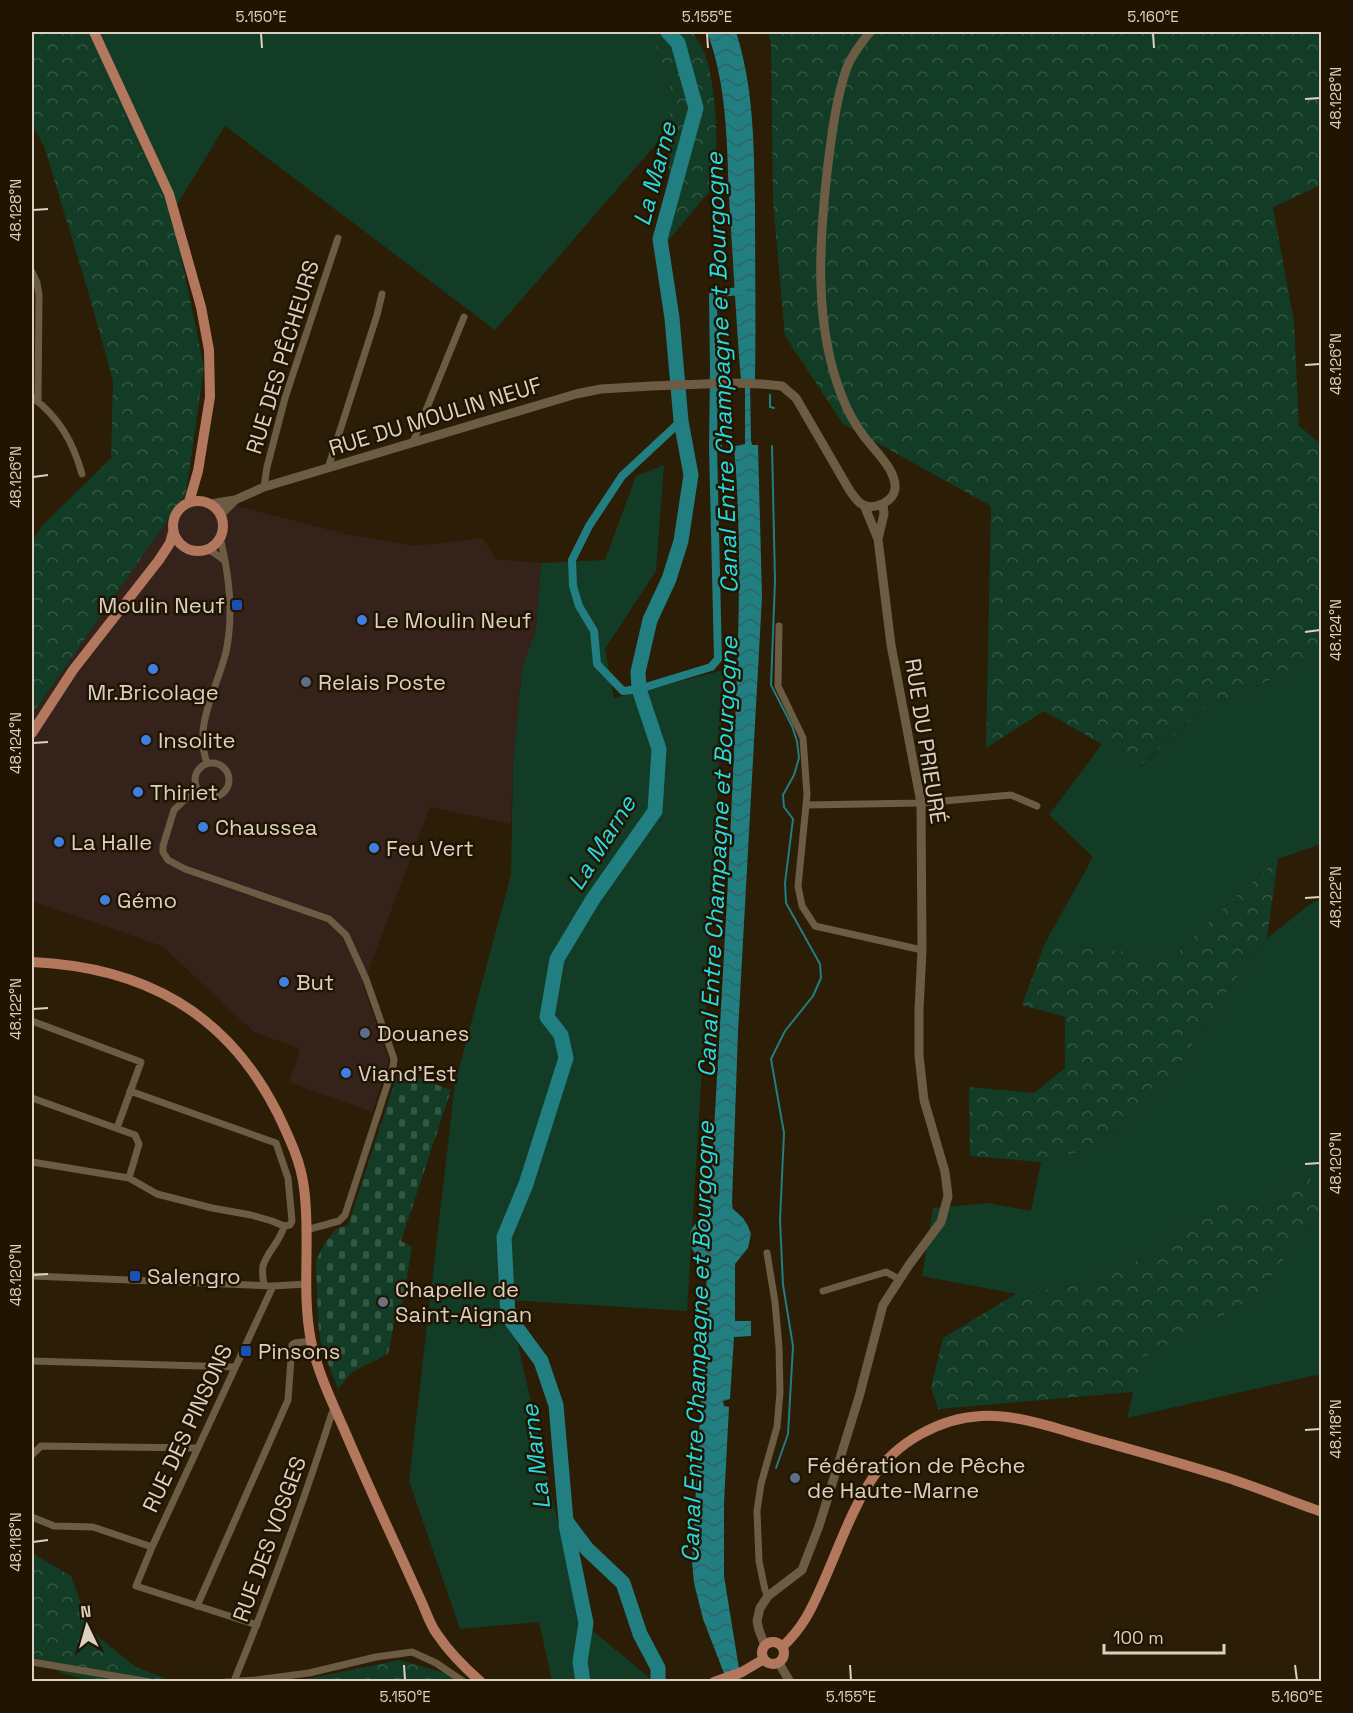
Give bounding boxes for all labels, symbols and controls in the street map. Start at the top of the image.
text: 5.150°E [235,7,287,26]
text: 5.155°E [682,7,732,26]
text: 5.160°E [1127,7,1179,26]
text: 48.128°N [1326,67,1345,129]
water label: La Marne [626,118,683,229]
water label: Canal Entre Champagne et Bourgogne [698,151,745,594]
text: 48.128°N [6,179,25,241]
street label: RUE DES PÊCHEURS [239,257,325,457]
text: 48.126°N [1326,333,1345,395]
street label: RUE DU MOULIN NEUF [325,370,545,462]
text: 48.126°N [6,446,25,508]
place label: Moulin Neuf [98,591,225,619]
marker: Moulin Neuf [230,598,244,612]
text: 48.124°N [1326,599,1345,661]
place label: Le Moulin Neuf [374,606,532,634]
marker: Le Moulin Neuf [355,613,369,627]
water label: Canal Entre Champagne et Bourgogne [690,635,745,1078]
street label: RUE DU PRIEURÉ [899,656,953,826]
marker: Mr.Bricolage [146,662,160,676]
place label: Relais Poste [318,668,446,696]
marker: Relais Poste [299,675,313,689]
place label: Mr.Bricolage [87,678,219,706]
text: 48.124°N [6,712,25,774]
place label: Insolite [158,726,236,754]
marker: Insolite [139,733,153,747]
place label: Thiriet [150,778,218,806]
marker: Thiriet [131,785,145,799]
water label: La Marne [560,789,643,896]
place label: Chaussea [215,813,318,841]
marker: Chaussea [196,820,210,834]
place label: La Halle [71,828,152,856]
place label: Feu Vert [386,834,474,862]
marker: La Halle [52,835,66,849]
marker: Feu Vert [367,841,381,855]
text: 48.122°N [1326,866,1345,928]
place label: Gémo [117,886,177,914]
marker: Gémo [98,893,112,907]
place label: But [296,968,334,996]
marker: But [277,975,291,989]
text: 48.122°N [6,978,25,1040]
place label: Douanes [377,1019,469,1047]
marker: Douanes [358,1026,372,1040]
place label: Viand'Est [358,1059,457,1087]
marker: Viand'Est [339,1066,353,1080]
water label: Canal Entre Champagne et Bourgogne [674,1120,721,1563]
text: 48.120°N [1326,1132,1345,1194]
text: 48.120°N [6,1244,25,1306]
place label: Salengro [147,1262,241,1290]
marker: Salengro [128,1269,142,1283]
place label: Chapelle de Saint-Aignan [395,1275,532,1328]
marker: Chapelle de Saint-Aignan [376,1295,390,1309]
place label: Pinsons [258,1337,340,1365]
street label: RUE DES PINSONS [136,1340,238,1516]
marker: Pinsons [239,1344,253,1358]
text: 48.118°N [1326,1399,1345,1459]
water label: La Marne [514,1402,557,1511]
place label: Fédération de Pêche de Haute-Marne [807,1451,1025,1504]
street label: RUE DES VOSGES [226,1452,312,1626]
marker: Fédération de Pêche de Haute-Marne [788,1471,802,1485]
text: 48.118°N [6,1512,25,1572]
north arrow [57,1596,117,1656]
text: N [79,1601,92,1622]
scale bar [1104,1617,1224,1655]
text: 100 m [1113,1626,1164,1649]
text: 5.150°E [379,1687,431,1706]
text: 5.155°E [826,1687,876,1706]
text: 5.160°E [1271,1687,1323,1706]

